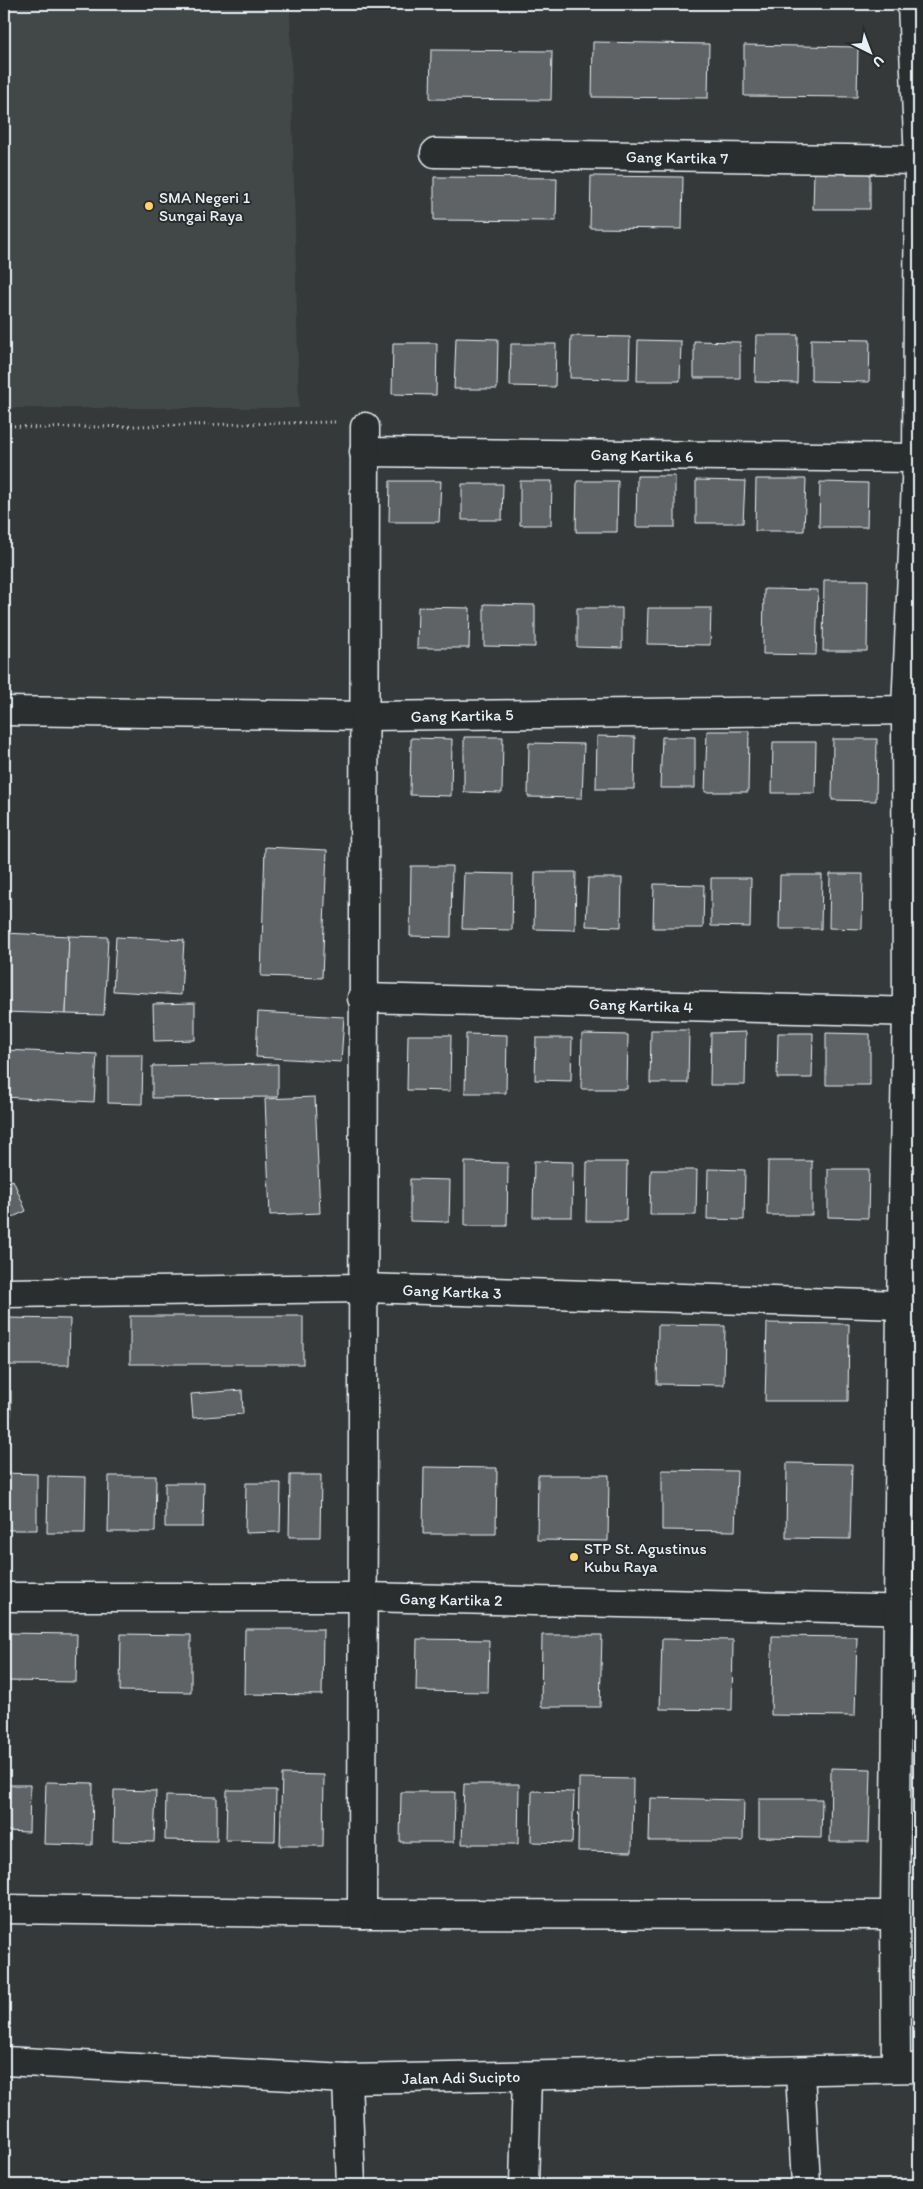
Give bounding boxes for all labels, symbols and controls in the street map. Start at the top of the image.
north arrow [846,28,896,78]
text: U [869,52,888,71]
street label: Gang Kartika 7 [626,147,728,168]
place label: SMA Negeri 1 Sungai Raya [159,188,251,225]
marker: SMA Negeri 1 Sungai Raya [143,200,155,212]
street label: Gang Kartika 6 [590,445,694,466]
street label: Gang Kartika 5 [410,705,514,726]
street label: Gang Kartika 4 [589,994,694,1017]
street label: Gang Kartka 3 [402,1280,502,1303]
place label: STP St. Agustinus Kubu Raya [584,1539,707,1576]
marker: STP St. Agustinus Kubu Raya [568,1551,580,1563]
street label: Gang Kartika 2 [399,1589,503,1610]
street label: Jalan Adi Sucipto [402,2067,520,2088]

